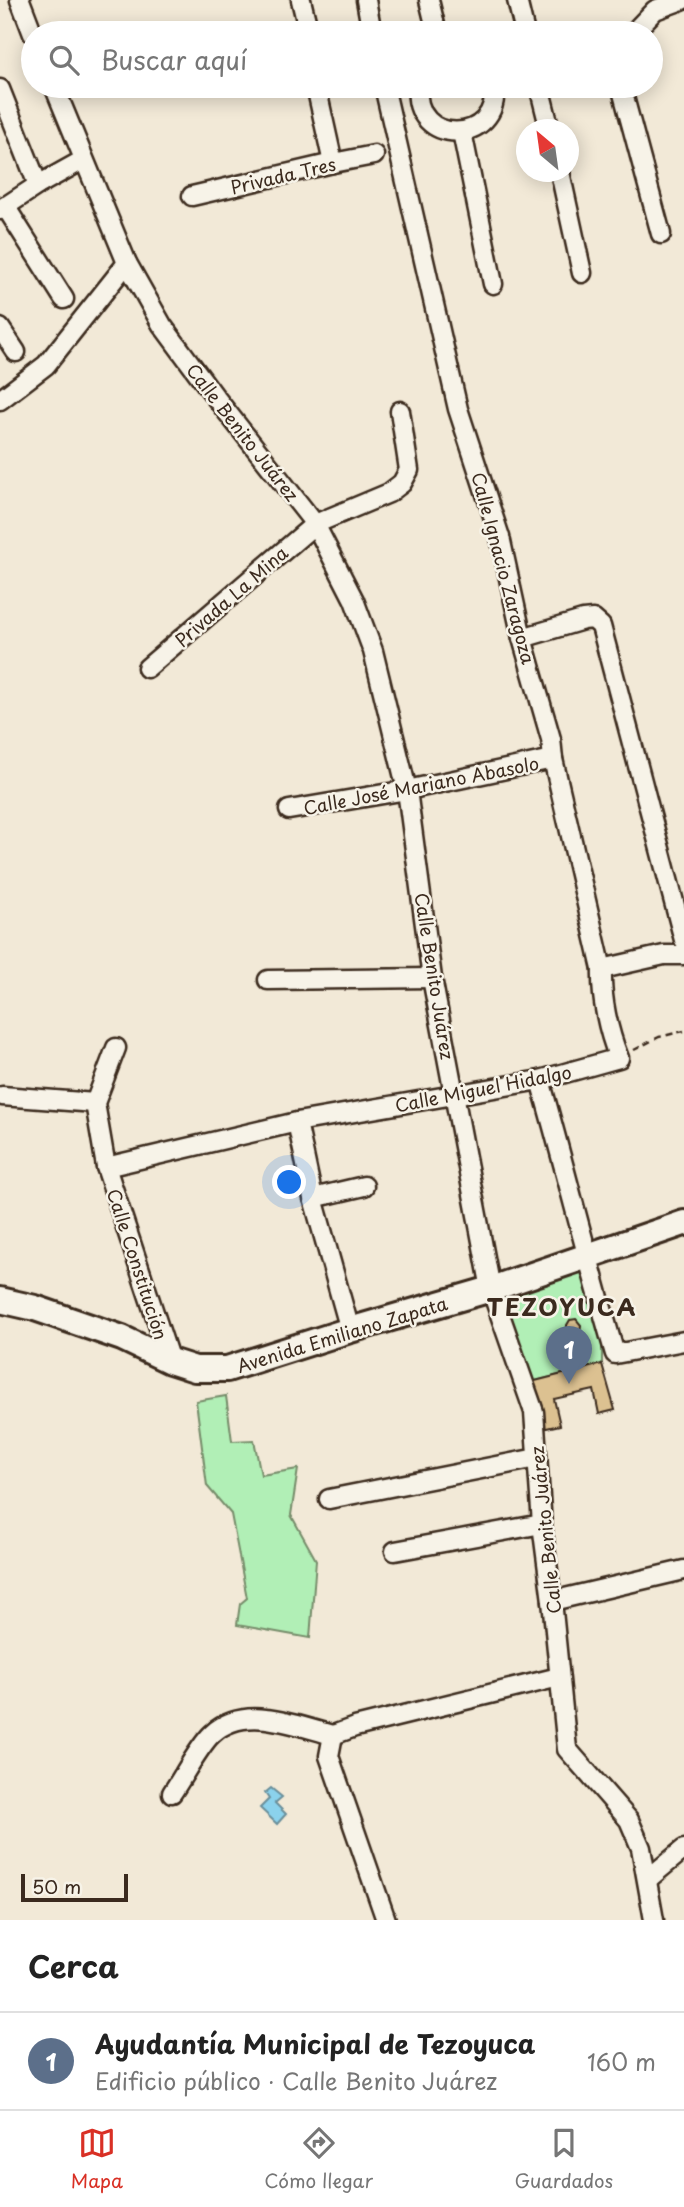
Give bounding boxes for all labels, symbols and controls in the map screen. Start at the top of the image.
search box [21,21,663,98]
text: Buscar aquí [101,40,247,79]
icon: search [45,41,83,79]
north arrow [516,119,579,182]
street label: Privada Tres [228,150,338,200]
street label: Calle Benito Juárez [180,357,306,507]
street label: Calle Ignacio Zaragoza [465,469,543,667]
street label: Privada La Mina [169,539,294,653]
street label: Calle José Mariano Abasolo [301,749,541,821]
street label: Calle Benito Juárez [408,891,462,1062]
street label: Calle Miguel Hidalgo [392,1058,574,1118]
your location [272,1165,306,1199]
street label: Calle Constitución [101,1185,175,1343]
district label: TEZOYUCA [486,1288,638,1324]
street label: Avenida Emiliano Zapata [233,1289,451,1379]
pin: 1 [546,1326,592,1384]
street label: Calle Benito Juárez [523,1444,567,1615]
scale bar [21,1871,128,1903]
text: 50 m [32,1872,81,1900]
text: Cerca [28,1943,119,1988]
text: Ayudantía Municipal de Tezoyuca [95,2024,535,2063]
text: 1 [46,2044,57,2079]
text: 160 m [587,2044,656,2079]
text: Edificio público · Calle Benito Juárez [95,2063,497,2098]
tab: Mapa [71,2124,123,2194]
tab: Cómo llegar [264,2124,373,2194]
tab: Guardados [514,2124,613,2194]

